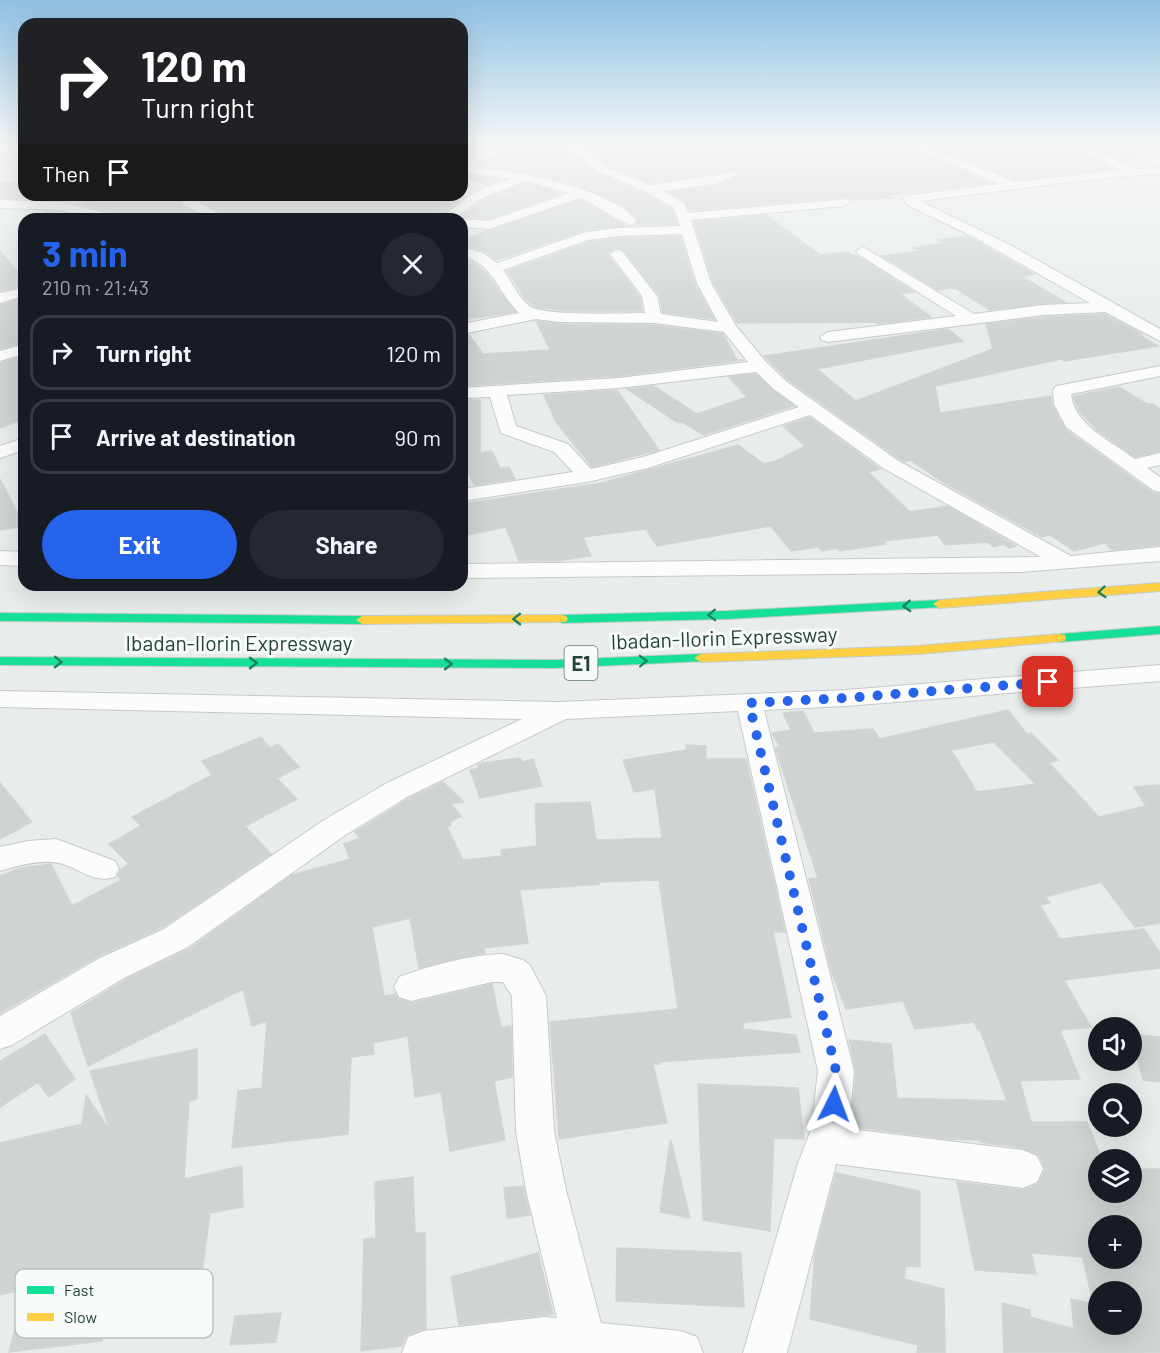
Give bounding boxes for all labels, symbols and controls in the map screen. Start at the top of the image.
text: 120 m [141,40,247,90]
icon: right [42,42,120,120]
text: Turn right [141,91,255,123]
icon: arrive [102,156,135,189]
text: Then [42,160,90,186]
text: 3 min [42,231,128,274]
button: close [381,233,444,296]
text: 210 m · 21:43 [42,275,149,299]
icon: right [45,336,78,369]
text: Turn right [96,340,191,366]
text: 120 m [386,340,441,366]
icon: arrive [45,420,78,453]
text: Arrive at destination [96,424,295,450]
text: 90 m [395,424,441,450]
button: Exit [42,510,237,579]
button: Share [249,510,444,579]
one-way arrow [1097,585,1106,598]
one-way arrow [903,600,912,613]
one-way arrow [708,608,717,621]
one-way arrow [513,613,522,625]
street label: Ibadan-Ilorin Expressway [610,621,838,653]
street label: Ibadan-Ilorin Expressway [126,630,353,655]
road number: E1 [564,646,598,680]
one-way arrow [54,655,63,668]
one-way arrow [639,655,648,667]
pin [1022,656,1073,707]
one-way arrow [249,657,258,669]
one-way arrow [444,658,453,670]
icon: arrive [1031,665,1064,698]
map controls [1088,1017,1142,1335]
button: sound [1088,1017,1142,1071]
position arrow [802,1072,866,1136]
button: search [1088,1083,1142,1137]
button: layers [1088,1149,1142,1203]
button: + [1088,1215,1142,1269]
legend [15,1269,213,1338]
text: Fast [64,1280,94,1299]
button: − [1088,1281,1142,1335]
text: Slow [64,1307,97,1326]

